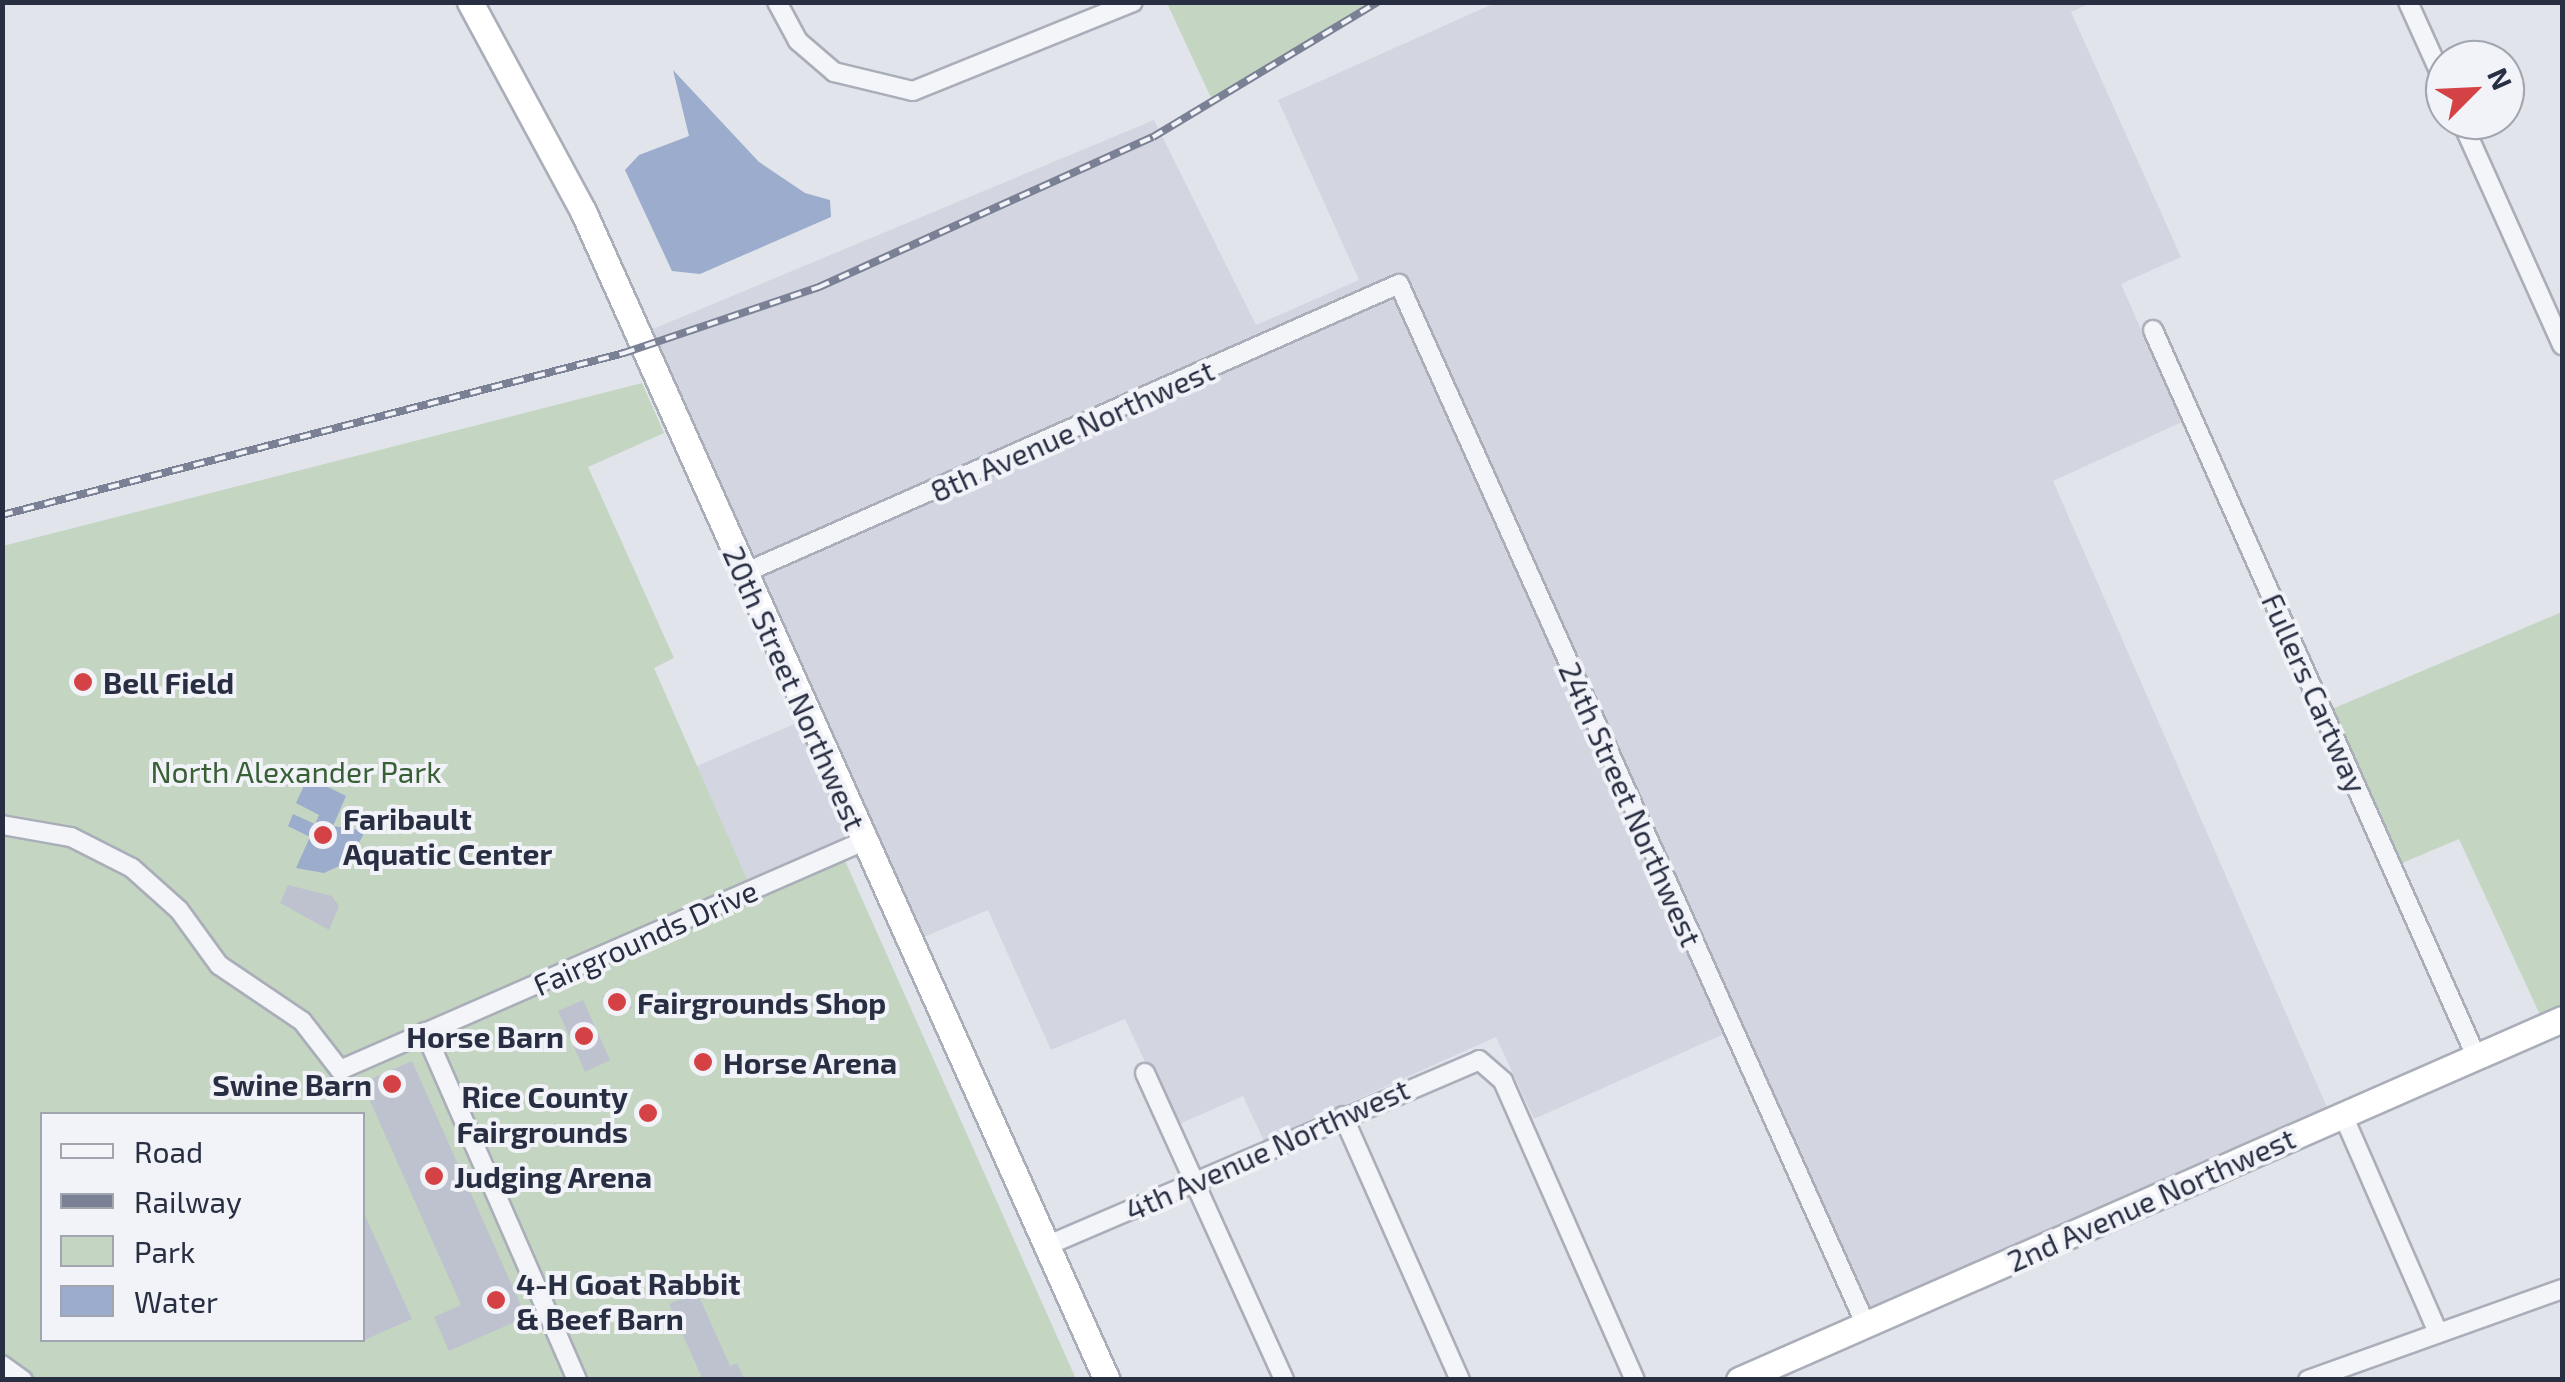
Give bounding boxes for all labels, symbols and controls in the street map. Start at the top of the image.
north arrow [2425,40,2525,140]
text: N [2481,62,2520,95]
street label: 8th Avenue Northwest [924,351,1220,509]
street label: 20th Street Northwest [716,540,874,836]
street label: Fullers Cartway [2255,588,2375,798]
street label: 24th Street Northwest [1552,656,1710,952]
place label: Bell Field [103,664,235,700]
marker: Bell Field [72,671,94,693]
park label: North Alexander Park [150,753,442,789]
place label: Faribault Aquatic Center [343,800,552,870]
marker: Faribault Aquatic Center [312,824,334,846]
street label: Fairgrounds Drive [527,871,763,1003]
place label: Fairgrounds Shop [637,984,886,1020]
marker: Fairgrounds Shop [606,991,628,1013]
place label: Horse Barn [406,1018,564,1054]
marker: Horse Barn [573,1025,595,1047]
place label: Horse Arena [723,1044,898,1080]
marker: Horse Arena [692,1051,714,1073]
place label: Swine Barn [212,1066,372,1102]
street label: 4th Avenue Northwest [1119,1070,1415,1228]
marker: Swine Barn [381,1073,403,1095]
place label: Rice County Fairgrounds [456,1078,628,1148]
marker: Rice County Fairgrounds [637,1102,659,1124]
legend [40,1112,365,1342]
street label: 2nd Avenue Northwest [2001,1119,2301,1279]
text: Road [134,1133,203,1169]
place label: Judging Arena [454,1158,653,1194]
marker: Judging Arena [423,1165,445,1187]
text: Railway [134,1183,242,1219]
text: Park [134,1233,195,1269]
place label: 4-H Goat Rabbit & Beef Barn [516,1265,740,1336]
text: Water [134,1283,218,1319]
marker: 4-H Goat Rabbit & Beef Barn [485,1289,507,1311]

